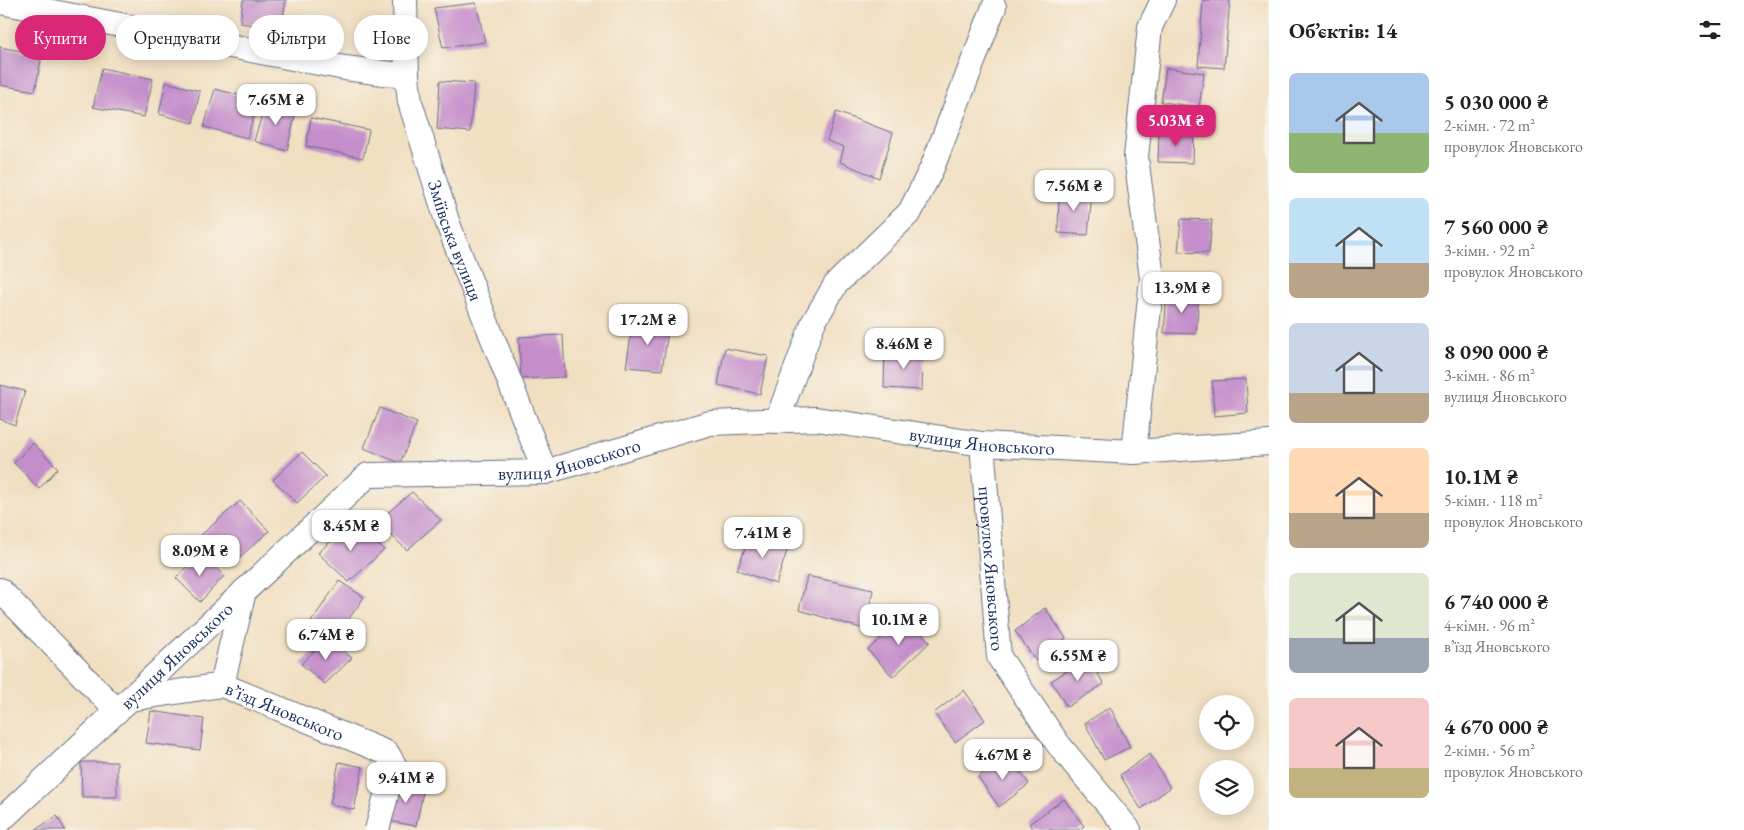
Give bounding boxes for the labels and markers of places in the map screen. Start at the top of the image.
pin: 7.65M ₴ [230,84,322,126]
pin: 5.03M ₴ [1130,104,1222,147]
pin: 7.56M ₴ [1028,170,1120,212]
pin: 13.9M ₴ [1136,272,1228,314]
pin: 17.2M ₴ [602,304,694,346]
pin: 8.46M ₴ [858,328,950,370]
pin: 8.45M ₴ [305,510,397,552]
pin: 7.41M ₴ [717,516,809,559]
pin: 8.09M ₴ [154,534,246,577]
pin: 10.1M ₴ [853,604,945,646]
pin: 6.74M ₴ [280,618,372,661]
pin: 6.55M ₴ [1032,640,1124,682]
pin: 4.67M ₴ [957,738,1049,781]
pin: 9.41M ₴ [360,762,452,804]

